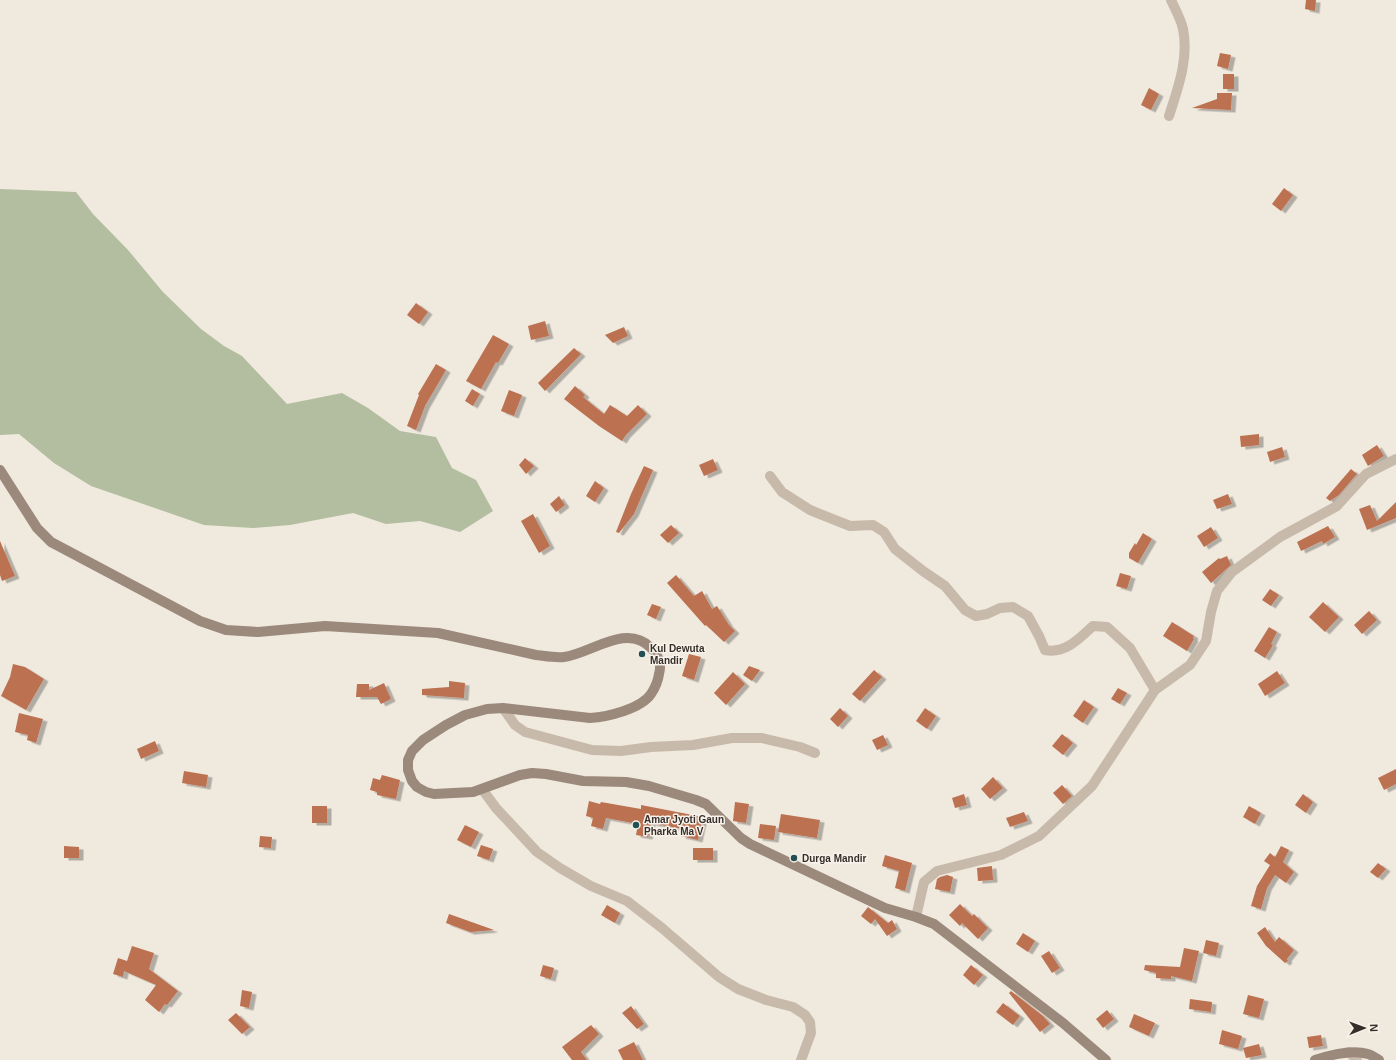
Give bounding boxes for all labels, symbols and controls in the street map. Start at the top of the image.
place label: Kul Dewuta Mandir [650,643,705,666]
marker: Kul Dewuta Mandir [637,649,647,659]
place label: Amar Jyoti Gaun Pharka Ma V [644,814,724,837]
marker: Amar Jyoti Gaun Pharka Ma V [631,820,641,830]
marker: Durga Mandir [789,853,799,863]
place label: Durga Mandir [802,853,867,864]
north arrow [1344,1008,1384,1048]
text: N [1368,1024,1380,1032]

